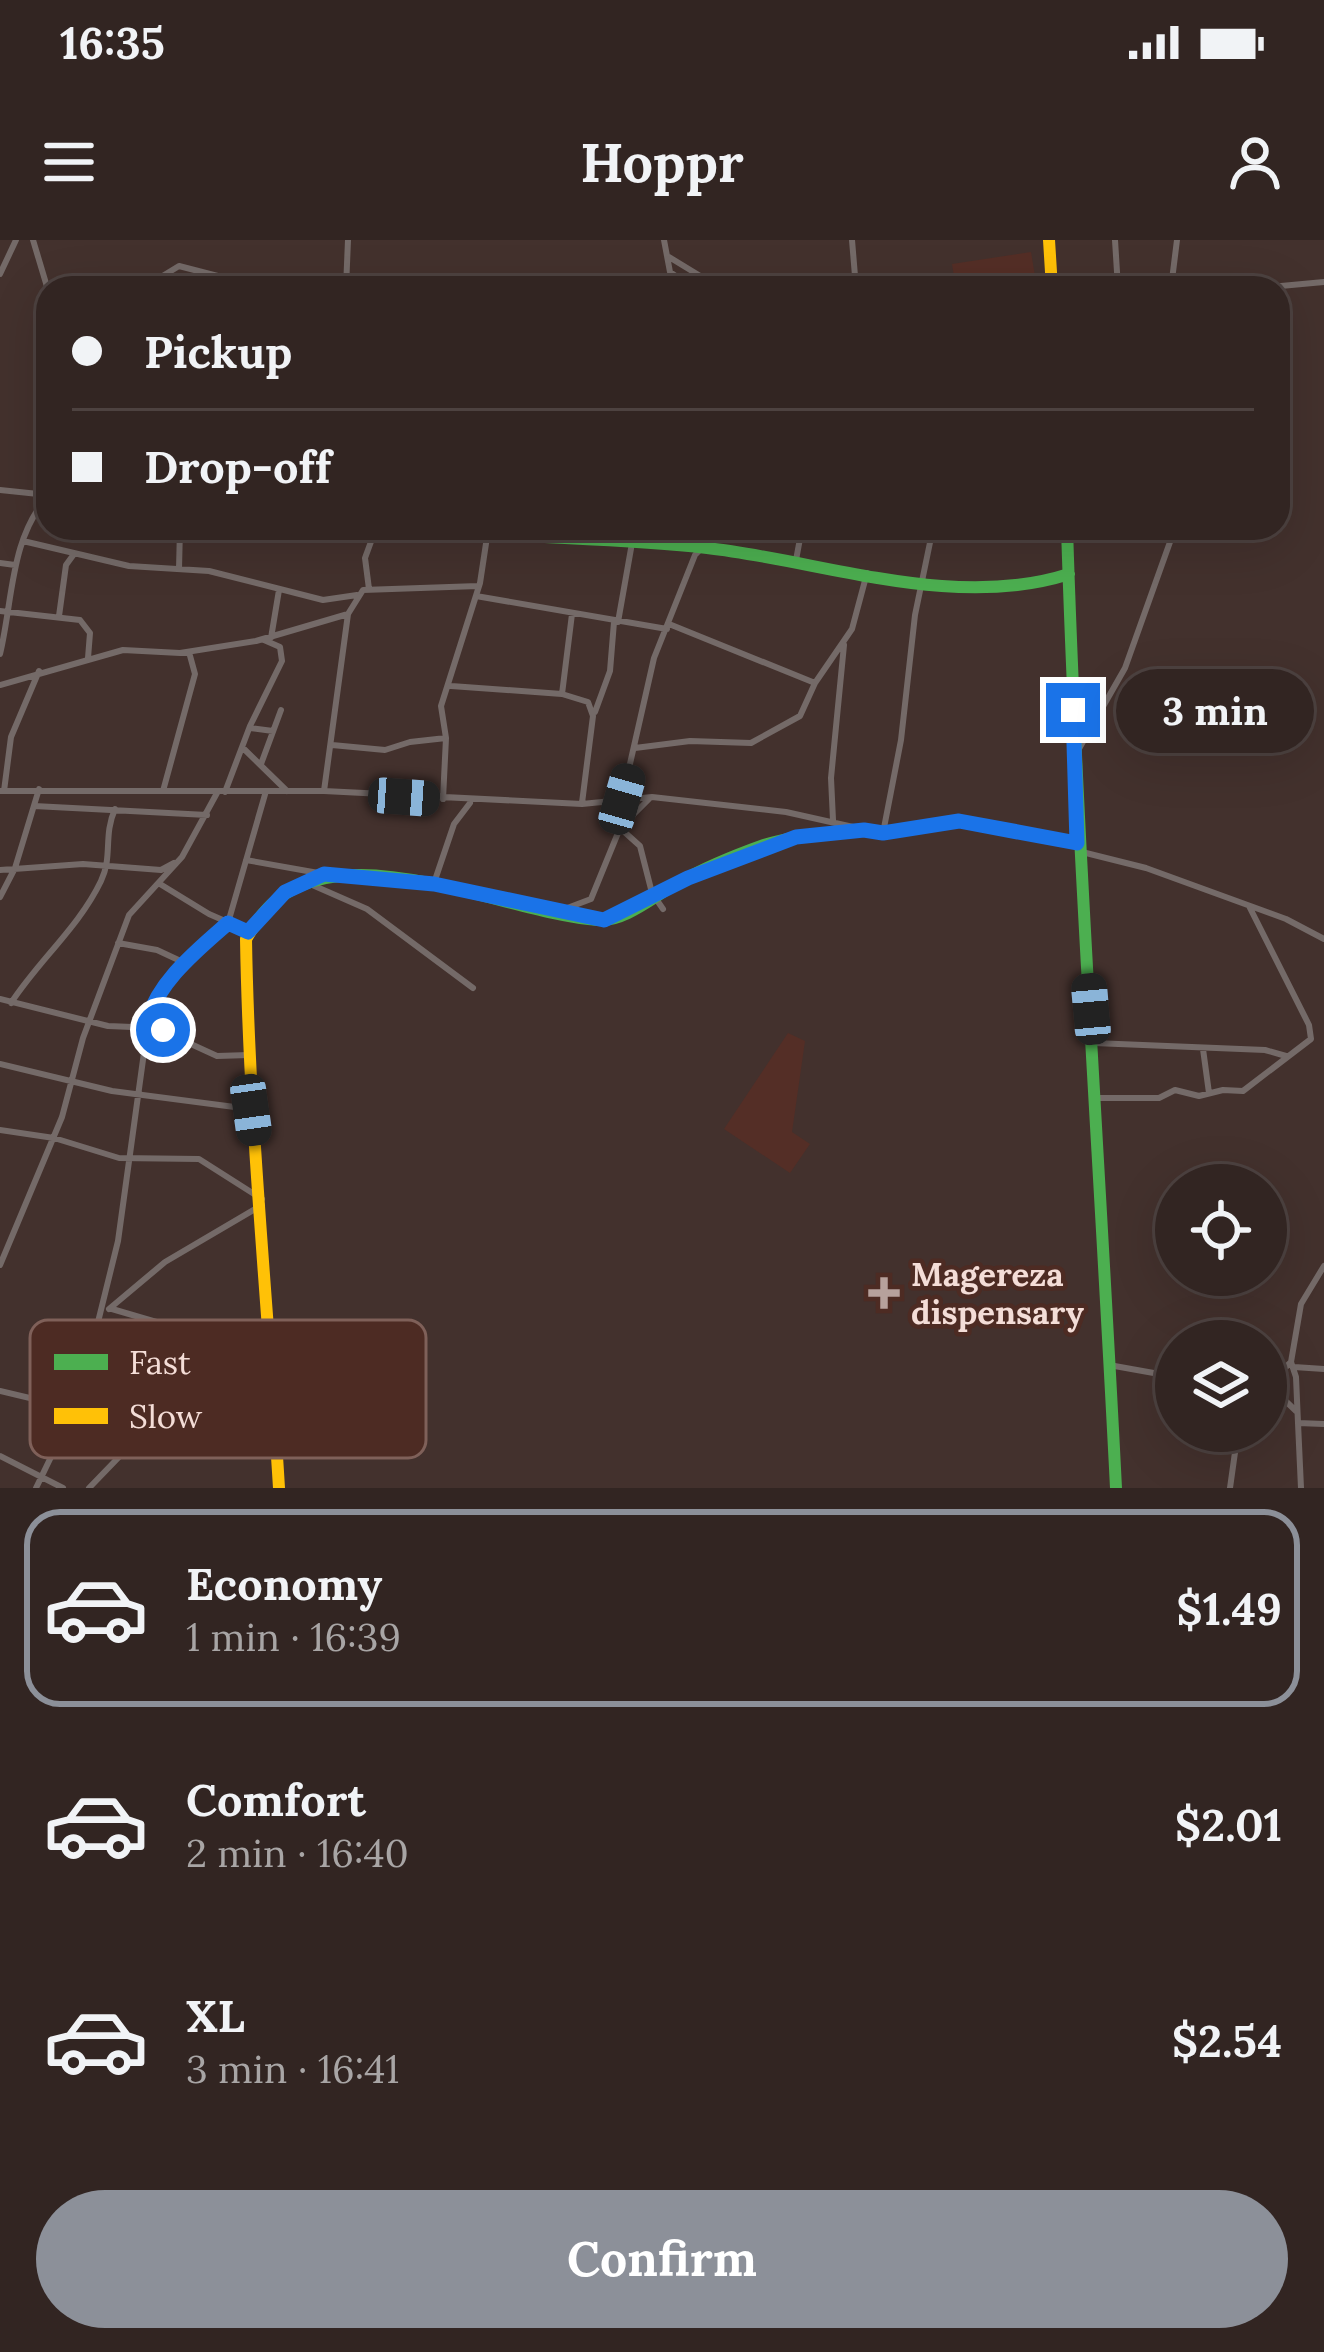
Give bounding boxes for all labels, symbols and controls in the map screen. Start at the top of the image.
text: 16:35 [60,14,165,71]
text: Hoppr [580,128,744,197]
icon: menu [36,129,102,195]
icon: person [1222,129,1288,195]
text: Pickup [144,323,292,380]
text: Drop-off [144,438,331,495]
callout: 3 min [1115,668,1313,752]
route end [1046,683,1100,737]
text: 3 min [1162,686,1268,736]
car [595,759,649,839]
car [367,777,441,817]
car [1070,972,1112,1046]
route start [136,1003,190,1057]
car [228,1072,274,1148]
map controls [1155,1164,1287,1452]
button: locate [1155,1164,1287,1296]
place label: Magereza dispensary [911,1253,1085,1333]
marker: Magereza dispensary [868,1277,900,1309]
legend [30,1320,426,1458]
button: layers [1155,1320,1287,1452]
text: Fast [129,1341,191,1383]
text: Slow [129,1395,203,1437]
icon: car [42,1554,150,1662]
text: Economy [186,1555,382,1612]
text: $1.49 [1176,1580,1282,1637]
text: 1 min · 16:39 [186,1612,401,1662]
icon: car [42,1770,150,1878]
text: Comfort [186,1771,366,1828]
text: $2.01 [1175,1796,1282,1853]
text: 2 min · 16:40 [186,1828,409,1878]
icon: car [42,1986,150,2094]
text: XL [186,1987,245,2044]
text: $2.54 [1172,2012,1282,2069]
text: 3 min · 16:41 [186,2044,400,2094]
button: Confirm [36,2190,1288,2328]

